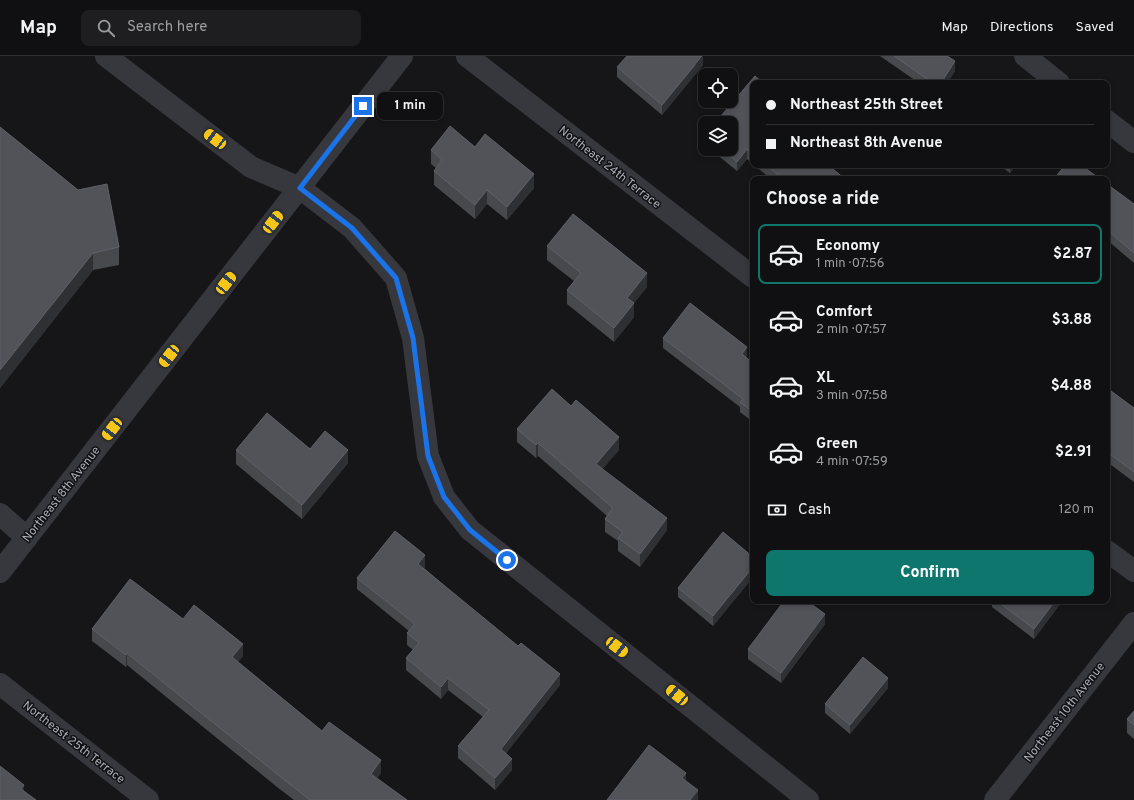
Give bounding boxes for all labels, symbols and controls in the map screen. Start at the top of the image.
search box [81,10,361,46]
text: Map [20,16,57,40]
icon: search [95,17,117,39]
text: Search here [127,18,207,37]
text: Map [942,19,968,36]
text: Directions [990,19,1054,36]
text: Saved [1076,19,1114,36]
map controls [698,68,738,156]
button: locate [698,68,738,108]
callout: 1 min [377,92,443,120]
text: Northeast 25th Street [790,96,943,115]
route end [354,97,372,115]
text: 1 min [394,98,426,114]
button: layers [698,116,738,156]
street label: Northeast 24th Terrace [555,123,664,213]
car [202,127,228,151]
text: Northeast 8th Avenue [790,134,943,153]
text: Choose a ride [766,188,879,211]
car [261,209,285,235]
icon: car [768,236,804,272]
text: Economy [816,237,880,256]
text: $2.87 [1053,245,1092,264]
text: 1 min · 07:56 [816,256,885,272]
car [214,270,238,296]
icon: car [768,302,804,338]
text: Comfort [816,303,873,322]
text: $3.88 [1052,311,1092,330]
text: 2 min · 07:57 [816,322,887,338]
car [157,343,181,369]
icon: car [768,368,804,404]
text: XL [816,369,834,388]
text: $4.88 [1051,377,1092,396]
text: 3 min · 07:58 [816,388,888,404]
car [100,416,124,442]
icon: car [768,434,804,470]
text: Green [816,435,858,454]
street label: Northeast 8th Avenue [19,443,104,546]
text: $2.91 [1055,443,1092,462]
text: 4 min · 07:59 [816,454,888,470]
icon: cash [766,499,788,521]
text: Cash [798,501,831,520]
text: 120 m [1059,502,1094,518]
button: Confirm [766,550,1094,596]
route start [498,551,516,569]
car [604,635,630,659]
street label: Northeast 10th Avenue [1021,659,1109,766]
car [664,683,690,707]
street label: Northeast 25th Terrace [19,698,128,788]

